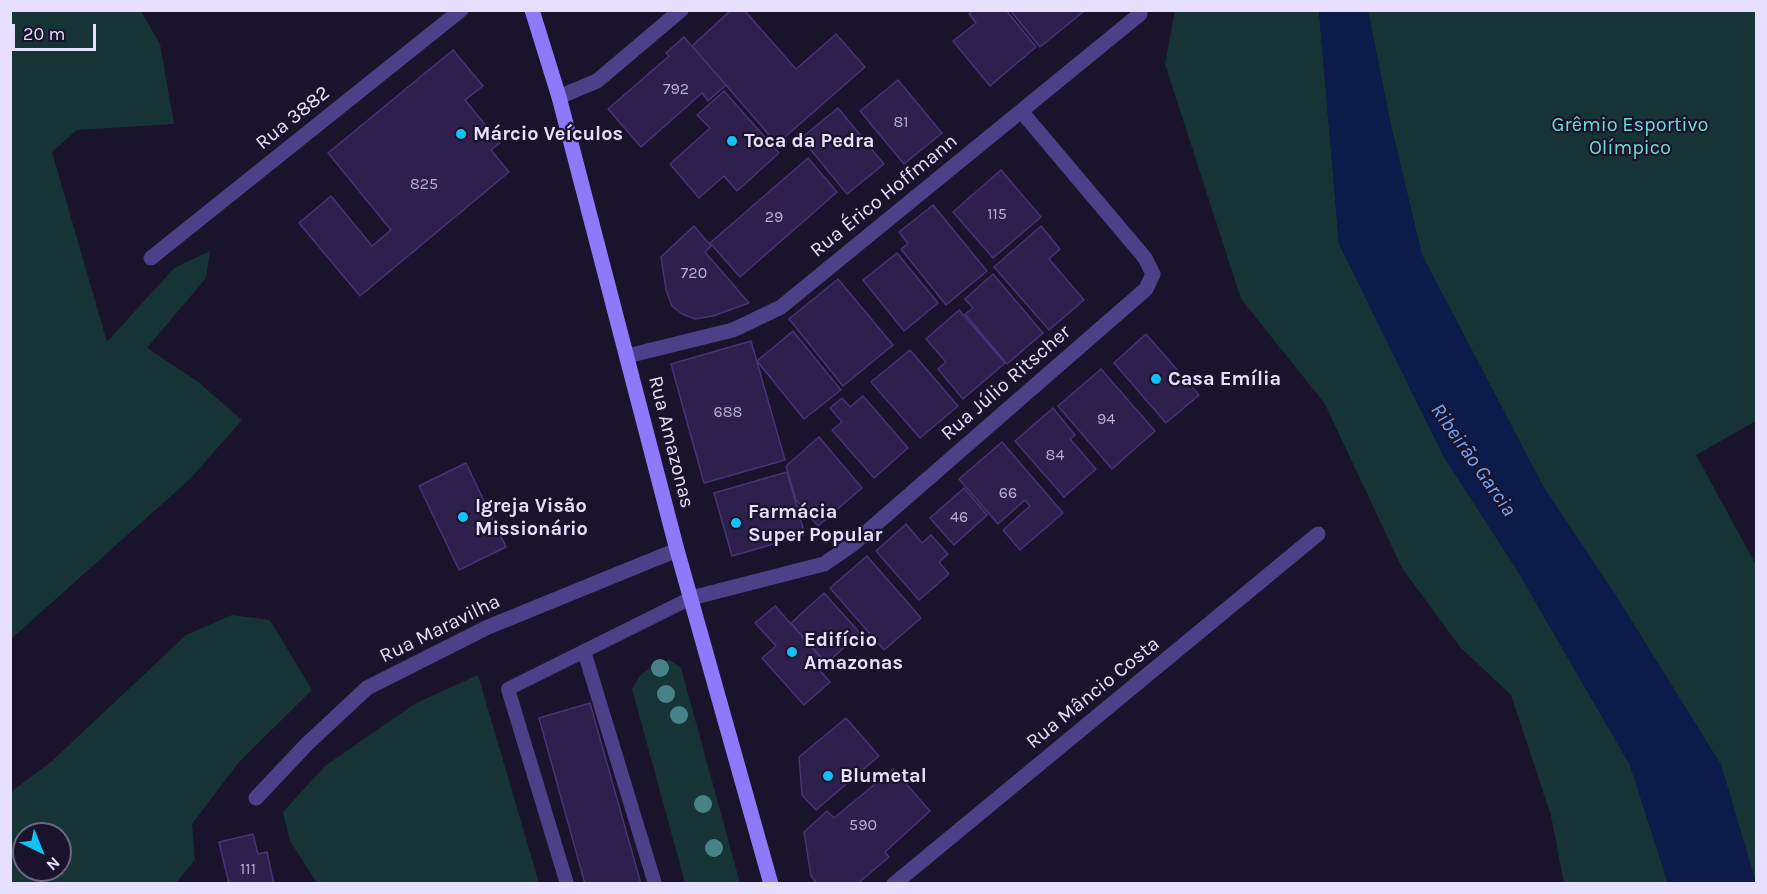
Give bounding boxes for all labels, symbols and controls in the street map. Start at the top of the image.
scale bar [15,12,99,50]
text: 20 m [23,23,65,45]
house number: 792 [663,79,689,99]
street label: Rua 3882 [251,81,335,155]
house number: 81 [893,112,909,132]
park label: Grêmio Esportivo Olímpico [1552,113,1708,160]
place label: Márcio Veículos [473,122,623,146]
marker: Márcio Veículos [454,127,468,141]
place label: Toca da Pedra [744,129,875,153]
street label: Rua Érico Hoffmann [806,129,962,263]
marker: Toca da Pedra [725,134,739,148]
house number: 825 [410,174,438,194]
house number: 115 [987,204,1007,224]
house number: 29 [765,207,783,227]
house number: 720 [681,263,707,283]
street label: Rua Júlio Ritscher [936,320,1076,446]
place label: Casa Emília [1168,367,1281,391]
marker: Casa Emília [1149,372,1163,386]
street label: Rua Amazonas [643,373,699,511]
water label: Ribeirão Garcia [1425,399,1521,521]
house number: 688 [714,402,742,422]
house number: 94 [1097,409,1115,429]
house number: 84 [1046,445,1064,465]
house number: 66 [999,483,1017,503]
place label: Igreja Visão Missionário [475,494,588,541]
place label: Farmácia Super Popular [748,500,882,547]
house number: 46 [950,507,968,527]
marker: Igreja Visão Missionário [456,510,470,524]
marker: Farmácia Super Popular [729,516,743,530]
street label: Rua Maravilha [376,590,504,668]
place label: Edifício Amazonas [804,628,903,675]
street label: Rua Mâncio Costa [1022,632,1164,754]
marker: Edifício Amazonas [785,645,799,659]
place label: Blumetal [840,764,927,788]
marker: Blumetal [821,769,835,783]
house number: 590 [849,815,877,835]
north arrow [12,822,72,882]
text: N [43,853,64,875]
house number: 111 [240,859,256,879]

